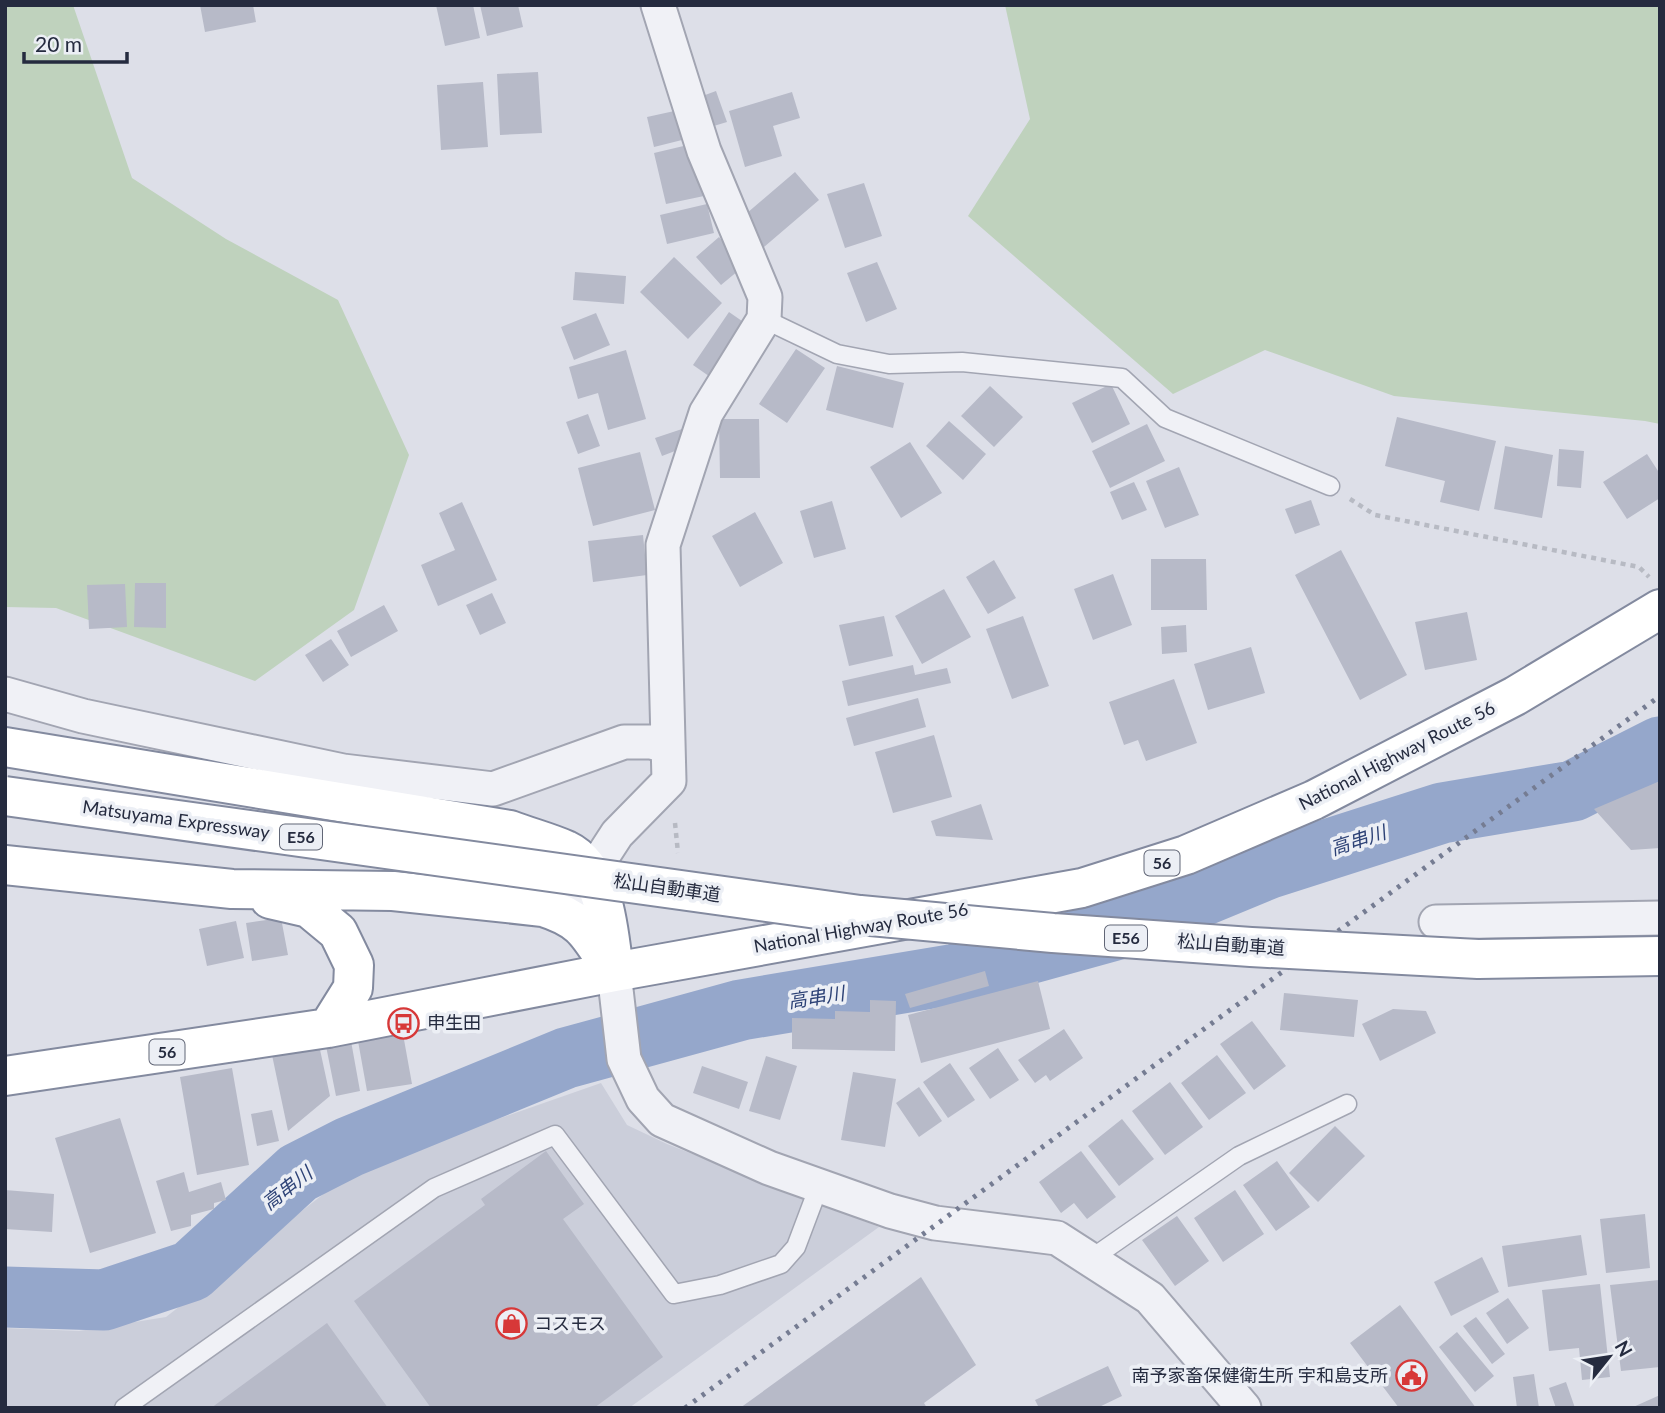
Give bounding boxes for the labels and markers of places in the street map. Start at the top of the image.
bus stop icon: 申生田 [387,1006,421,1040]
place label: 申生田 [427,1011,481,1033]
shop icon: コスモス [494,1307,528,1341]
place label: コスモス [534,1312,606,1334]
public building icon: 南予家畜保健衛生所 宇和島支所 [1394,1359,1428,1393]
place label: 南予家畜保健衛生所 宇和島支所 [1131,1364,1388,1386]

